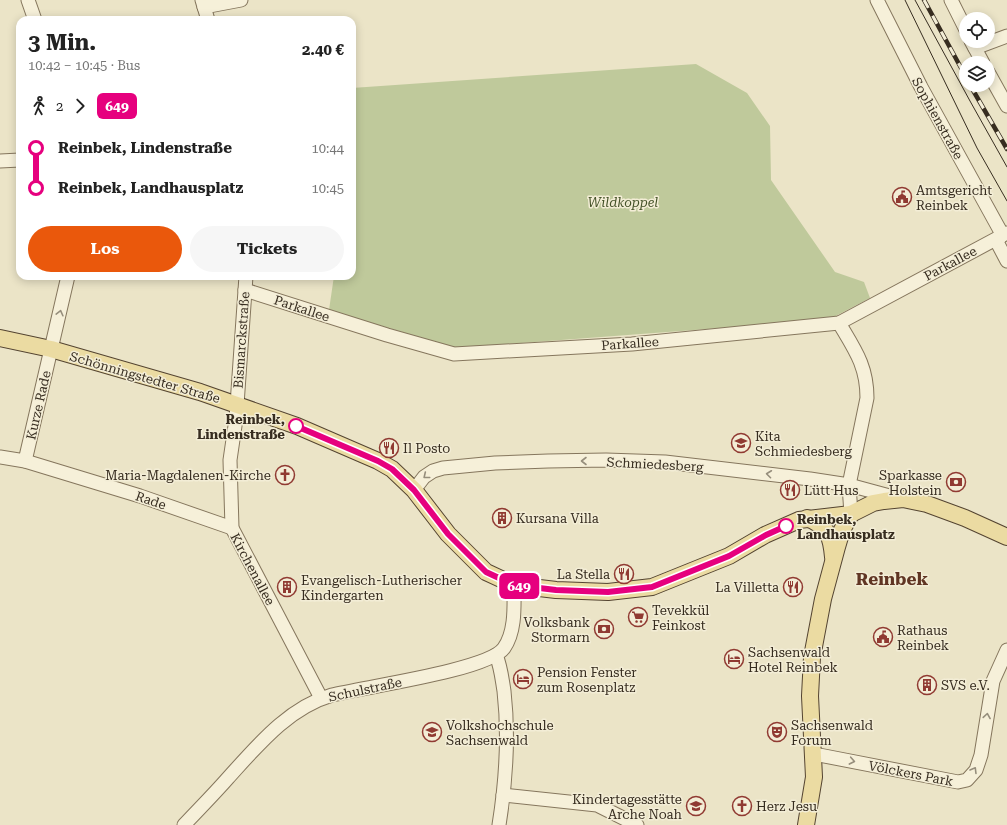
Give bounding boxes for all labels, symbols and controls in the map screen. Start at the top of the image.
map controls [959,12,995,92]
button: locate [959,12,995,48]
text: 3 Min. [28,30,96,55]
text: 2.40 € [302,41,344,59]
button: layers [959,56,995,92]
text: 10:42 – 10:45 · Bus [28,58,140,73]
street label: Sophienstraße [909,75,966,162]
icon: walk [28,95,50,117]
icon: forward [69,95,91,117]
text: 649 [105,98,129,114]
text: 2 [56,99,63,114]
text: Reinbek, Lindenstraße [58,139,232,157]
text: 10:44 [312,141,344,156]
text: Reinbek, Landhausplatz [58,179,243,197]
text: 10:45 [312,181,344,196]
place label: Amtsgericht Reinbek [916,183,992,213]
public building icon: Amtsgericht Reinbek [891,186,913,208]
park label: Wildkoppel [588,195,658,210]
button: Los [28,226,182,272]
button: Tickets [190,226,344,272]
street label: Parkallee [921,243,979,284]
street label: Bismarckstraße [231,291,252,389]
street label: Parkallee [272,292,332,325]
one-way arrow [55,310,64,317]
street label: Parkallee [601,334,659,353]
street label: Schönningstedter Straße [68,349,222,406]
street label: Kurze Rade [23,369,54,441]
place label: Reinbek, Lindenstraße [197,412,285,442]
marker: Reinbek, Lindenstraße [288,418,304,434]
place label: Kita Schmiedesberg [755,429,852,459]
school or university icon: Kita Schmiedesberg [730,432,752,454]
restaurant icon: Il Posto [378,437,400,459]
place label: Il Posto [403,441,450,456]
street label: Schmiedesberg [606,454,704,475]
one-way arrow [581,457,587,465]
church icon: Maria-Magdalenen-Kirche [274,464,296,486]
place label: Maria-Magdalenen-Kirche [105,468,271,483]
place label: Sparkasse Holstein [879,468,943,498]
one-way arrow [766,470,772,479]
one-way arrow [424,471,431,478]
bank icon: Sparkasse Holstein [945,471,967,493]
restaurant icon: Lütt Hus [779,479,801,501]
place label: Lütt Hus [804,483,858,498]
street label: Rade [134,488,168,513]
building icon: Kursana Villa [491,507,513,529]
place label: Kursana Villa [516,511,599,526]
place label: Reinbek, Landhausplatz [797,512,895,542]
marker: Reinbek, Landhausplatz [778,518,794,534]
street label: Kirchenallee [227,531,278,608]
restaurant icon: La Stella [613,563,635,585]
place label: La Stella [557,567,610,582]
district label: Reinbek [856,569,928,589]
place label: Evangelisch-Lutherischer Kindergarten [301,573,463,603]
line badge: 649 [496,573,542,599]
building icon: Evangelisch-Lutherischer Kindergarten [276,576,298,598]
restaurant icon: La Villetta [782,576,804,598]
text: 649 [507,578,531,594]
place label: La Villetta [715,580,779,595]
place label: Tevekkül Feinkost [652,603,709,633]
supermarket icon: Tevekkül Feinkost [627,606,649,628]
place label: Volksbank Stormarn [524,615,591,645]
bank icon: Volksbank Stormarn [593,618,615,640]
place label: Rathaus Reinbek [897,623,949,653]
public building icon: Rathaus Reinbek [872,626,894,648]
place label: Sachsenwald Hotel Reinbek [748,645,838,675]
hotel icon: Sachsenwald Hotel Reinbek [723,648,745,670]
place label: Pension Fenster zum Rosenplatz [537,665,637,695]
hotel icon: Pension Fenster zum Rosenplatz [512,668,534,690]
street label: Schulstraße [327,674,403,705]
building icon: SVS e.V. [916,674,938,696]
place label: SVS e.V. [941,678,990,693]
one-way arrow [982,713,991,719]
place label: Volkshochschule Sachsenwald [446,718,554,748]
place label: Sachsenwald Forum [791,718,874,748]
school or university icon: Volkshochschule Sachsenwald [421,721,443,743]
theatre icon: Sachsenwald Forum [766,721,788,743]
one-way arrow [849,757,855,765]
street label: Völckers Park [867,758,955,789]
one-way arrow [970,767,977,774]
place label: Kindertagesstätte Arche Noah [572,792,683,822]
school or university icon: Kindertagesstätte Arche Noah [685,795,707,817]
church icon: Herz Jesu [731,795,753,817]
place label: Herz Jesu [756,799,817,814]

